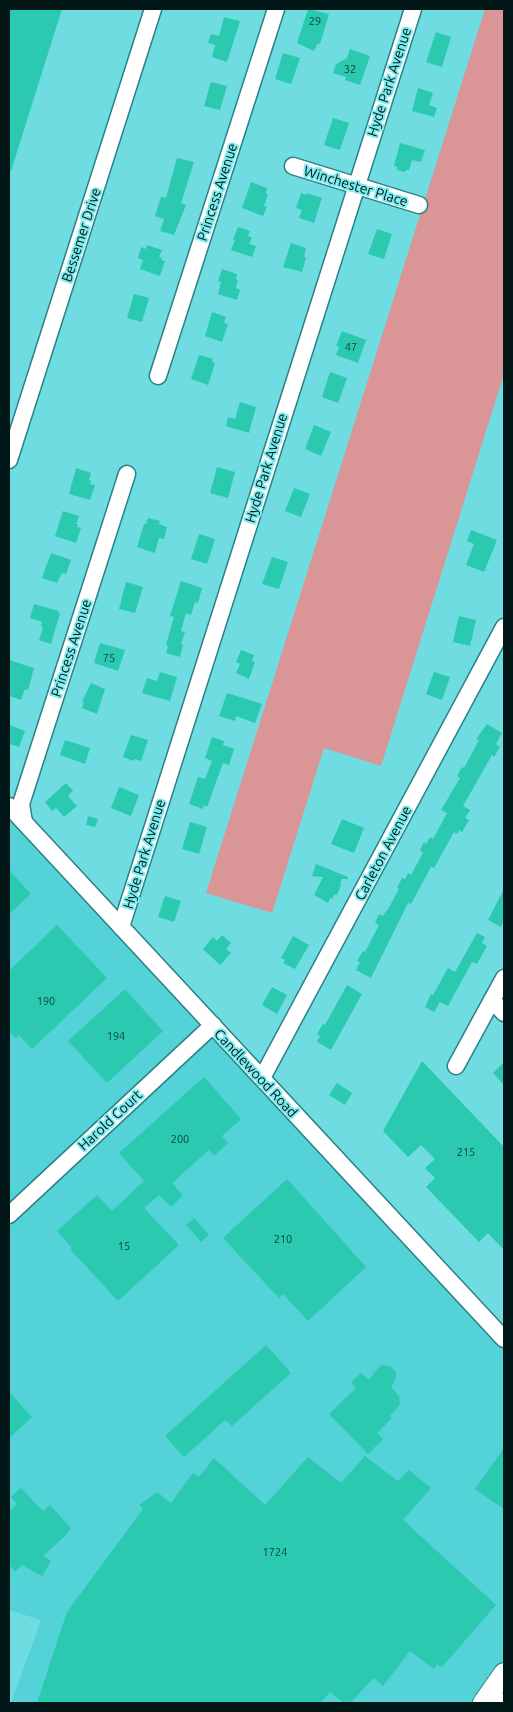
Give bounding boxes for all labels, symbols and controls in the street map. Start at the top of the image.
house number: 29 [309,15,321,27]
street label: Hyde Park Avenue [364,25,414,139]
house number: 32 [344,63,356,75]
street label: Princess Avenue [194,141,240,243]
street label: Winchester Place [302,163,410,209]
street label: Bessemer Drive [58,186,104,284]
house number: 47 [345,341,357,353]
street label: Hyde Park Avenue [242,411,290,525]
street label: Princess Avenue [48,597,94,699]
house number: 75 [103,652,115,664]
street label: Hyde Park Avenue [120,797,168,911]
street label: Carleton Avenue [351,803,415,903]
house number: 190 [37,995,55,1007]
street label: Candlewood Road [211,1026,301,1120]
house number: 194 [107,1030,125,1042]
street label: Harold Court [75,1086,145,1153]
house number: 200 [171,1133,189,1145]
house number: 215 [457,1146,475,1158]
house number: 210 [274,1233,292,1245]
house number: 15 [118,1240,130,1252]
house number: 1724 [263,1546,287,1558]

